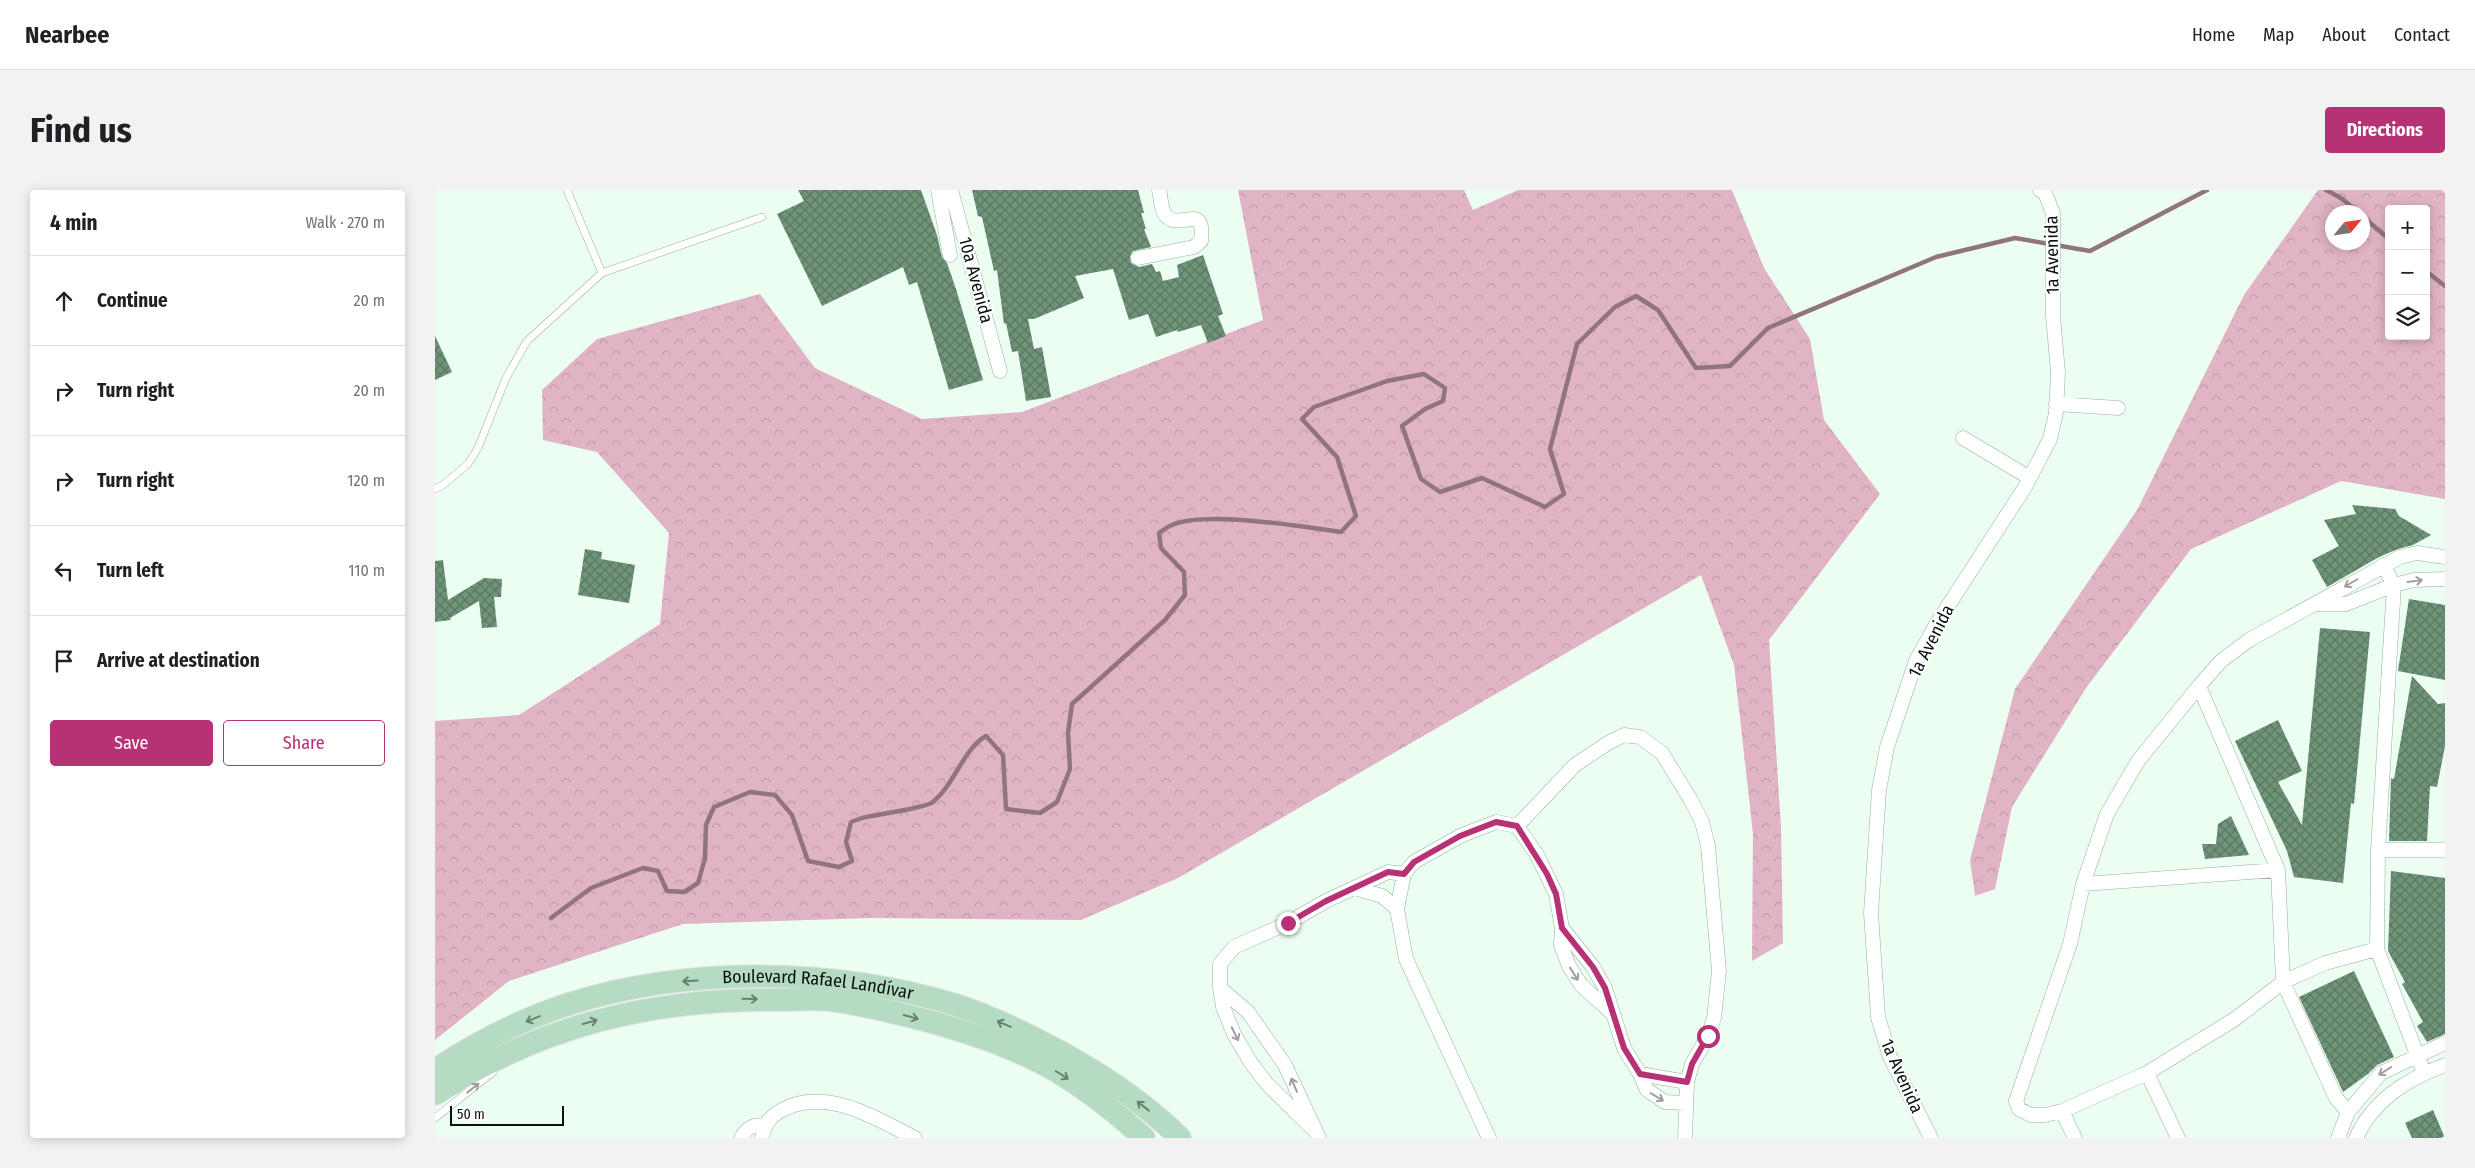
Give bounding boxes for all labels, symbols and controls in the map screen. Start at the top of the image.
text: Nearbee [25,21,109,49]
text: Home [2192,24,2235,46]
text: Map [2263,24,2294,46]
text: About [2322,24,2366,46]
text: Contact [2394,24,2450,46]
button: Directions [2325,107,2445,153]
text: Find us [30,109,132,151]
north arrow [2325,205,2370,250]
map controls [2385,205,2430,340]
button: + [2385,205,2430,250]
text: 4 min [50,210,98,236]
text: Walk · 270 m [306,213,385,232]
street label: 1a Avenida [2040,215,2064,295]
street label: 10a Avenida [954,235,998,326]
button: − [2385,250,2430,295]
icon: ahead [50,287,78,315]
text: Continue [97,289,168,312]
text: 20 m [354,291,385,310]
button: layers [2385,295,2430,340]
icon: right [50,377,78,405]
text: Turn right [97,379,174,402]
text: 20 m [354,381,385,400]
icon: right [50,467,78,495]
text: Turn right [97,469,174,492]
text: 120 m [347,471,385,490]
icon: left [50,557,78,585]
text: Turn left [97,559,164,582]
text: 110 m [348,561,385,580]
one-way arrow [2407,576,2423,586]
one-way arrow [2345,579,2359,589]
street label: 1a Avenida [1903,601,1959,681]
icon: arrive [50,647,78,675]
text: Arrive at destination [97,649,260,672]
button: Save [50,720,213,766]
button: Share [223,720,385,766]
route end [1277,912,1300,935]
street label: Boulevard Rafael Landívar [722,965,916,1005]
one-way arrow [1569,967,1579,981]
one-way arrow [683,976,699,985]
one-way arrow [742,994,758,1004]
one-way arrow [902,1012,918,1022]
one-way arrow [526,1015,541,1024]
one-way arrow [581,1017,597,1027]
one-way arrow [997,1019,1012,1029]
route start [1697,1025,1720,1048]
one-way arrow [1230,1026,1240,1041]
street label: 1a Avenida [1876,1036,1928,1117]
one-way arrow [2379,1067,2393,1077]
one-way arrow [1054,1070,1068,1080]
one-way arrow [1288,1078,1298,1093]
one-way arrow [466,1082,479,1093]
one-way arrow [1649,1092,1664,1102]
one-way arrow [1137,1101,1150,1112]
scale bar [450,1103,564,1126]
text: 50 m [457,1106,485,1123]

